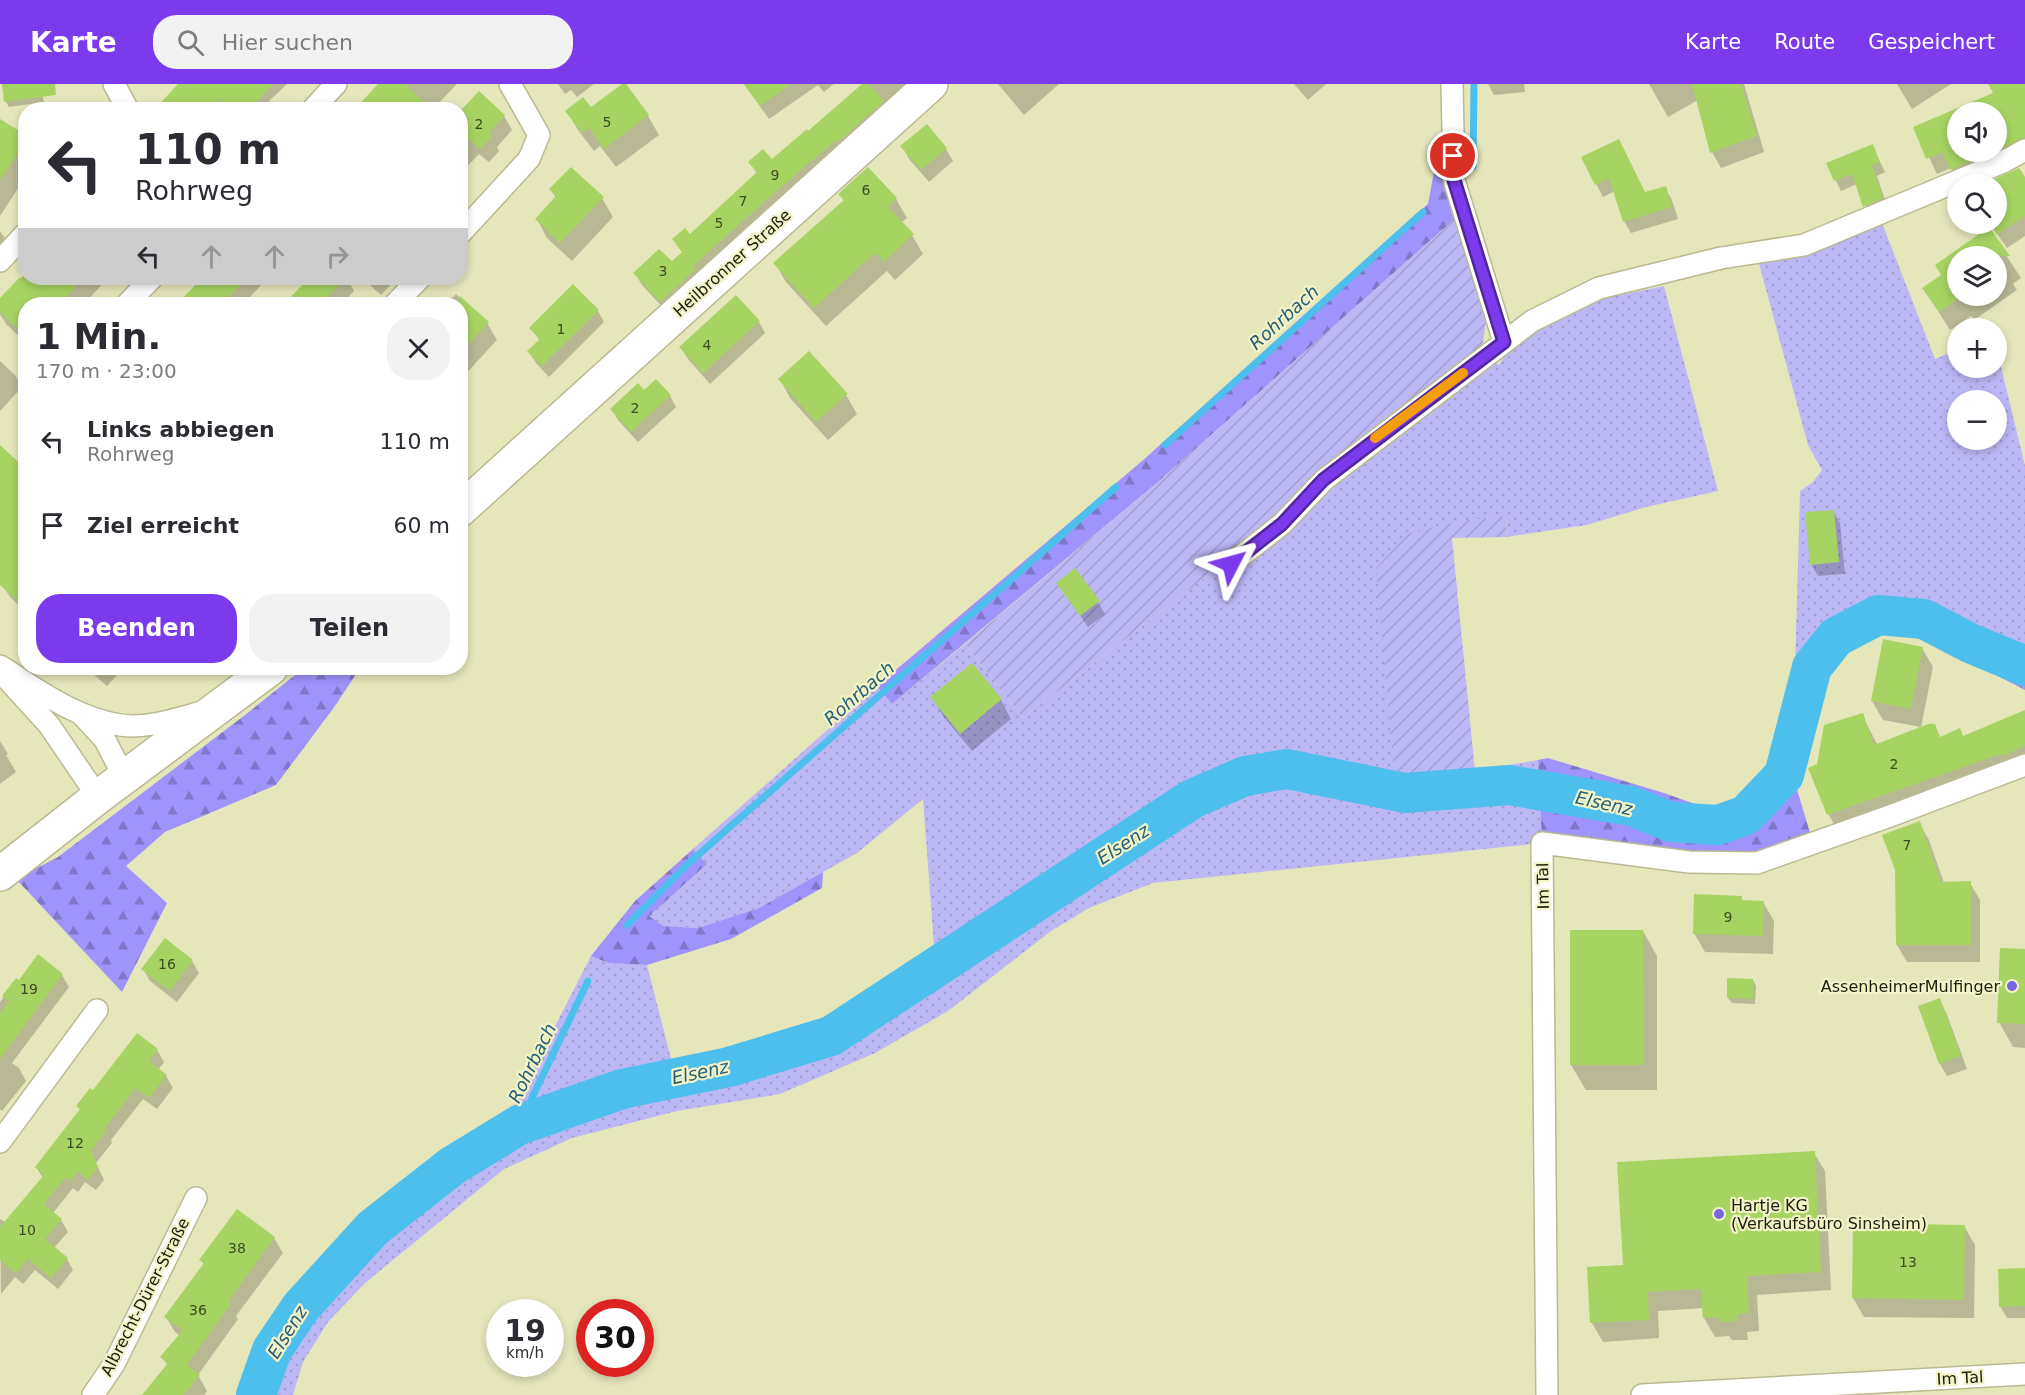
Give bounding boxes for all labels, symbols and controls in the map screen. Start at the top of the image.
search box [153,15,573,69]
text: Karte [30,26,117,59]
icon: search [174,26,207,59]
text: Hier suchen [222,30,353,55]
text: Karte [1685,30,1741,54]
text: Route [1774,30,1835,54]
text: Gespeichert [1868,30,1995,54]
map controls [1947,102,2007,450]
button: sound [1947,102,2007,162]
house number: 5 [603,114,611,130]
house number: 2 [475,116,483,132]
text: 110 m [135,125,281,174]
icon: left [36,126,114,204]
pin [1427,130,1478,181]
icon: arrive [1436,139,1469,172]
house number: 9 [771,167,779,183]
button: search [1947,174,2007,234]
text: Rohrweg [135,175,253,206]
house number: 6 [862,182,871,198]
house number: 7 [739,193,747,209]
street label: Heilbronner Straße [669,205,795,321]
house number: 5 [715,215,723,231]
icon: left [132,240,165,273]
icon: ahead [195,240,228,273]
icon: ahead [258,240,291,273]
icon: right [321,240,354,273]
button: layers [1947,246,2007,306]
house number: 3 [659,263,667,279]
water label: Rohrbach [1245,280,1323,354]
text: 1 Min. [36,316,161,357]
button: close [387,317,450,380]
button: + [1947,318,2007,378]
house number: 1 [557,321,565,337]
house number: 4 [703,337,712,353]
text: 170 m · 23:00 [36,359,177,383]
button: − [1947,390,2007,450]
house number: 2 [631,400,639,416]
text: Links abbiegen [87,417,275,442]
icon: left [36,425,69,458]
text: 110 m [380,429,450,454]
text: Rohrweg [87,442,175,466]
icon: arrive [36,509,69,542]
text: Ziel erreicht [87,513,239,538]
text: 60 m [394,513,450,538]
position arrow [1199,532,1263,596]
button: Beenden [36,594,237,663]
button: Teilen [249,594,450,663]
water label: Rohrbach [820,657,898,729]
house number: 2 [1890,756,1898,772]
water label: Elsenz [1574,787,1635,819]
water label: Elsenz [1093,819,1153,869]
house number: 7 [1903,837,1911,853]
street label: Im Tal [1533,862,1553,910]
house number: 9 [1724,909,1732,925]
house number: 16 [158,956,176,972]
place label: AssenheimerMulfinger [1821,977,2000,996]
marker: AssenheimerMulfinger [2005,979,2019,993]
house number: 19 [20,981,38,997]
water label: Rohrbach [504,1020,560,1106]
water label: Elsenz [670,1056,731,1088]
house number: 12 [66,1135,84,1151]
place label: Hartje KG (Verkaufsbüro Sinsheim) [1731,1196,1927,1233]
marker: Hartje KG (Verkaufsbüro Sinsheim) [1712,1207,1726,1221]
street label: Albrecht-Dürer-Straße [97,1215,193,1379]
house number: 10 [18,1222,36,1238]
house number: 38 [228,1240,246,1256]
house number: 13 [1899,1254,1917,1270]
speed limit sign: 30 [576,1299,654,1377]
house number: 36 [189,1302,207,1318]
water label: Elsenz [263,1302,311,1362]
text: 19 [504,1313,546,1348]
text: km/h [506,1344,544,1362]
street label: Im Tal [1936,1367,1984,1389]

